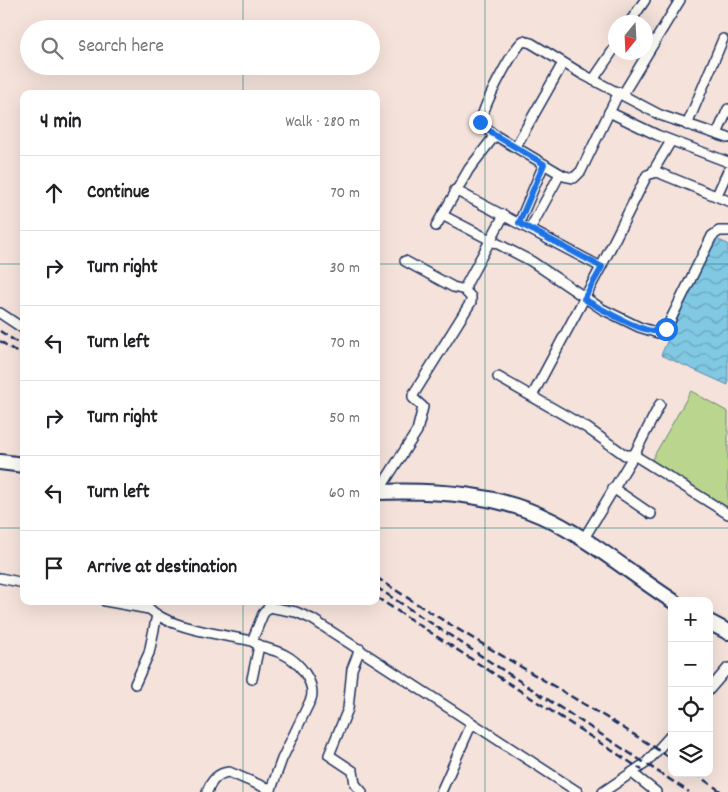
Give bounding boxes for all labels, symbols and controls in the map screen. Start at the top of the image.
north arrow [608,15,653,60]
search box [20,20,380,75]
icon: search [38,34,66,62]
text: Search here [78,34,164,61]
text: 4 min [40,108,82,138]
text: Walk · 280 m [285,111,360,134]
route end [469,111,492,134]
icon: ahead [40,179,68,207]
text: Continue [87,180,149,207]
text: 70 m [330,182,360,205]
icon: right [40,254,68,282]
text: Turn right [87,255,158,282]
text: 30 m [330,257,360,280]
route start [655,318,678,341]
icon: left [40,329,68,357]
text: Turn left [87,330,150,357]
text: 70 m [330,332,360,355]
icon: right [40,404,68,432]
text: Turn right [87,405,158,432]
text: 50 m [329,407,360,430]
icon: left [40,479,68,507]
text: Turn left [87,480,150,507]
text: 60 m [329,482,360,505]
icon: arrive [40,554,68,582]
text: Arrive at destination [87,555,237,582]
map controls [668,597,713,777]
button: + [668,597,713,642]
button: − [668,642,713,687]
button: locate [668,687,713,732]
button: layers [668,732,713,777]

